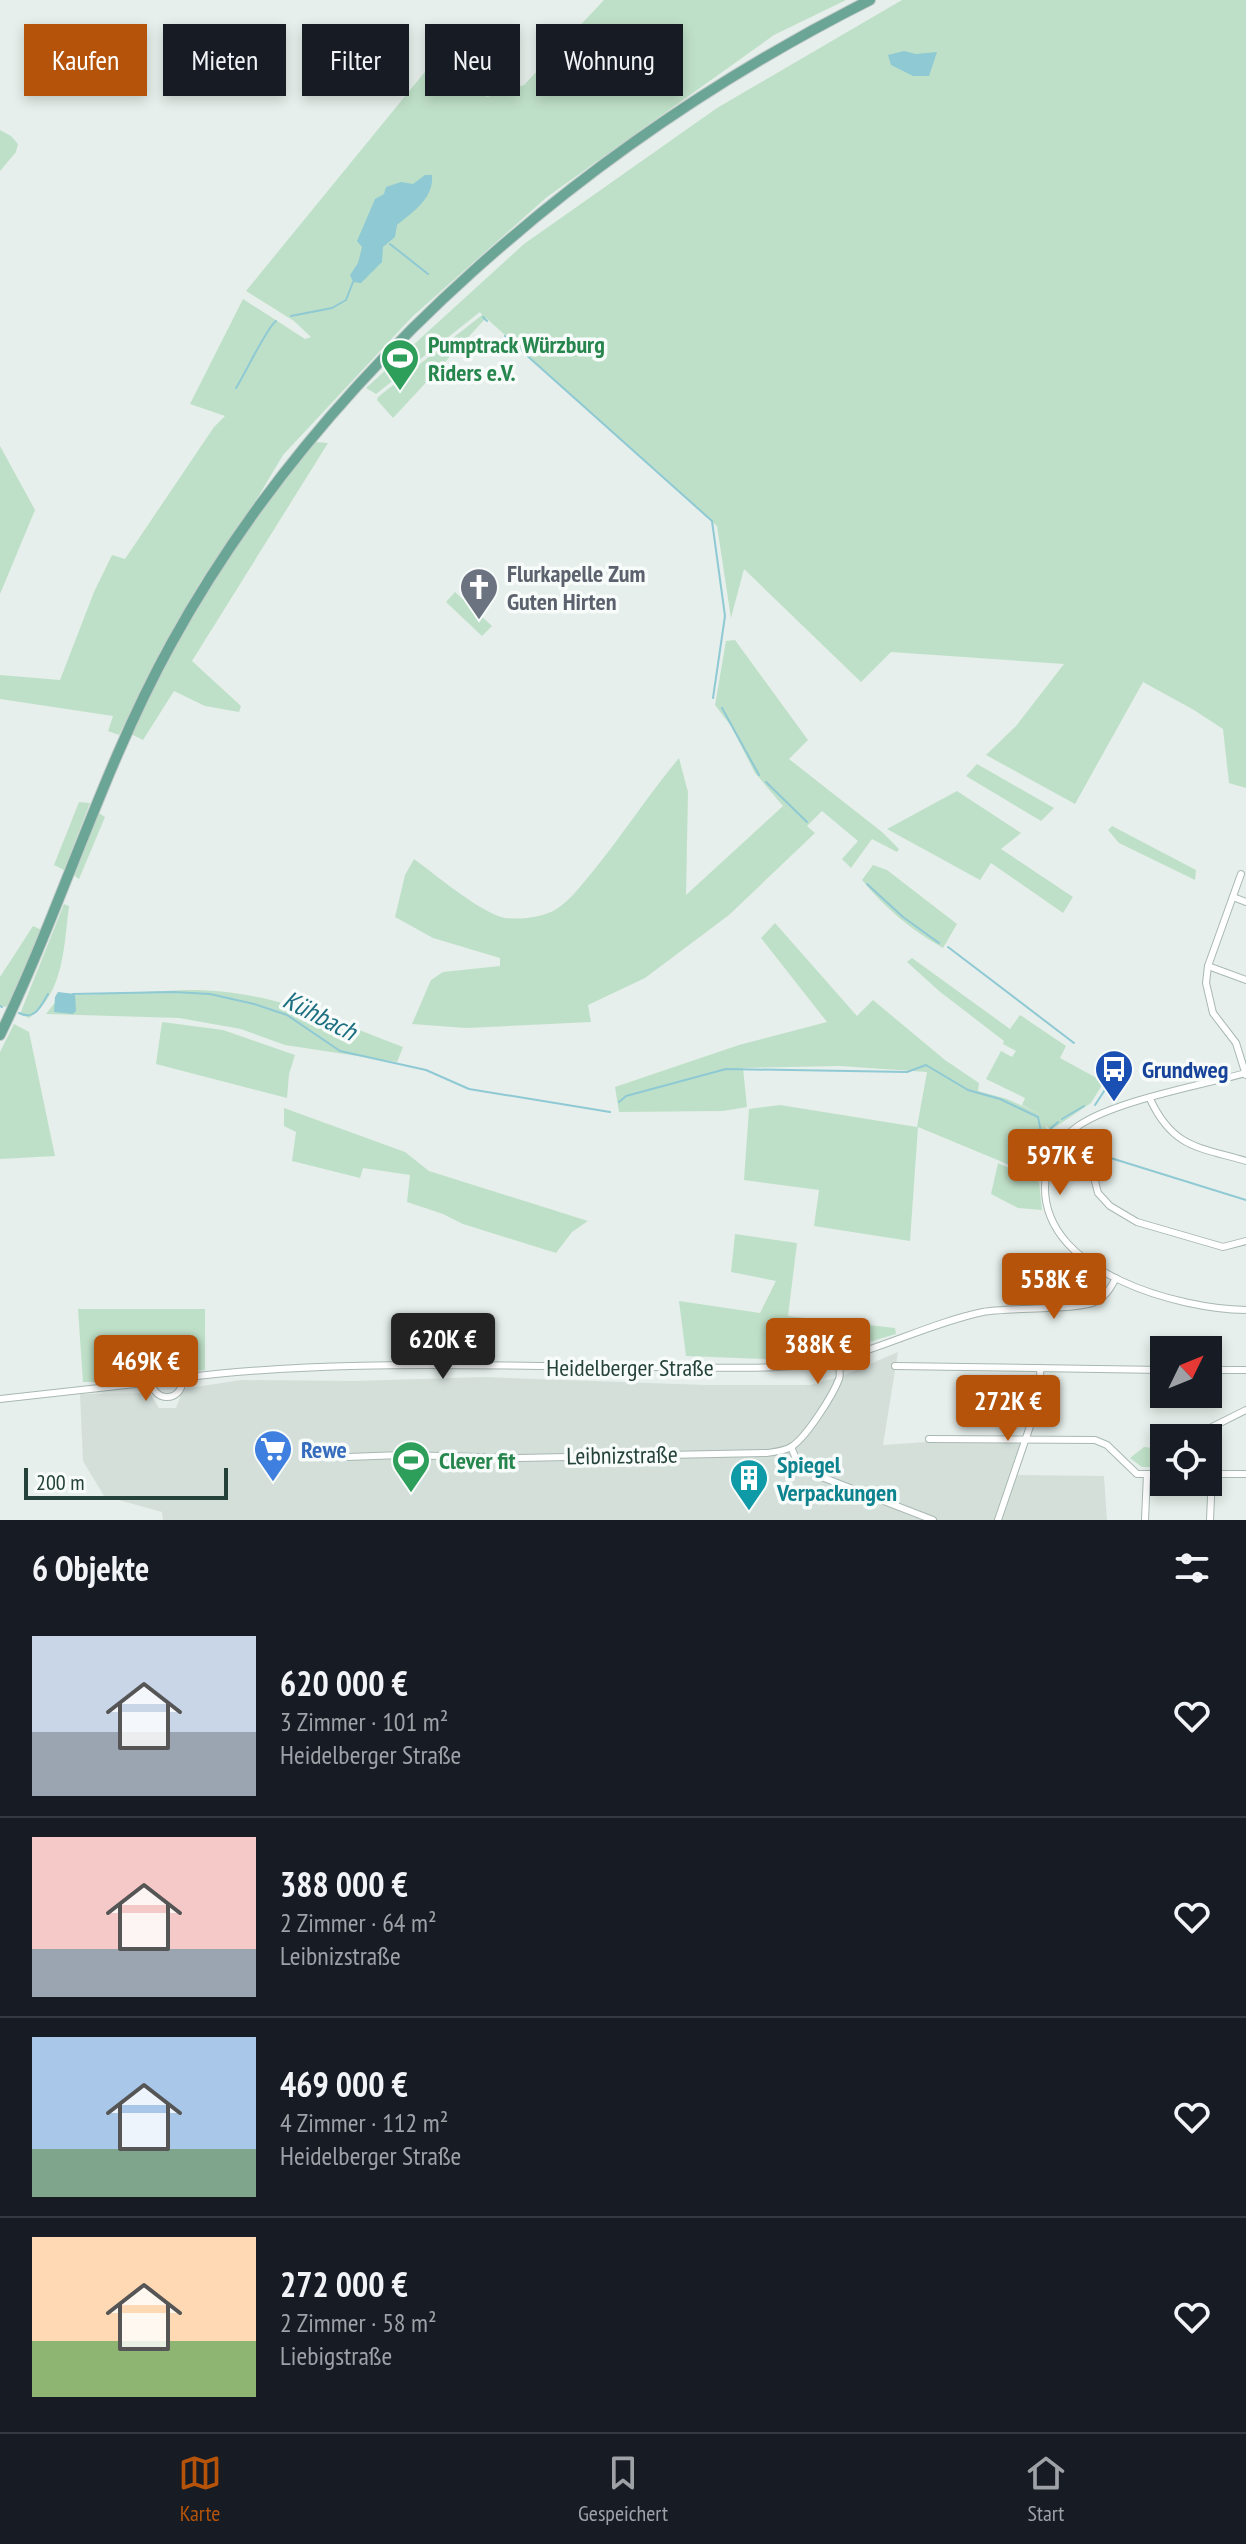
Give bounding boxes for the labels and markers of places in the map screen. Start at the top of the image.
place label: Pumptrack Würzburg Riders e.V. [428,329,605,388]
sports icon: Pumptrack Würzburg Riders e.V. [379,337,421,392]
place label: Flurkapelle Zum Guten Hirten [507,558,645,617]
church icon: Flurkapelle Zum Guten Hirten [458,566,500,621]
bus stop icon: Grundweg [1093,1048,1135,1103]
place label: Grundweg [1142,1054,1228,1085]
pin: 597K € [995,1129,1125,1197]
pin: 558K € [989,1253,1119,1321]
pin: 620K € [378,1313,508,1381]
pin: 388K € [753,1318,883,1386]
pin: 469K € [81,1335,211,1403]
pin: 272K € [943,1375,1073,1443]
supermarket icon: Rewe [252,1428,294,1483]
place label: Rewe [301,1434,347,1465]
sports icon: Clever fit [390,1439,432,1494]
place label: Clever fit [439,1445,516,1476]
place label: Spiegel Verpackungen [776,1449,897,1508]
building icon: Spiegel Verpackungen [728,1457,770,1512]

